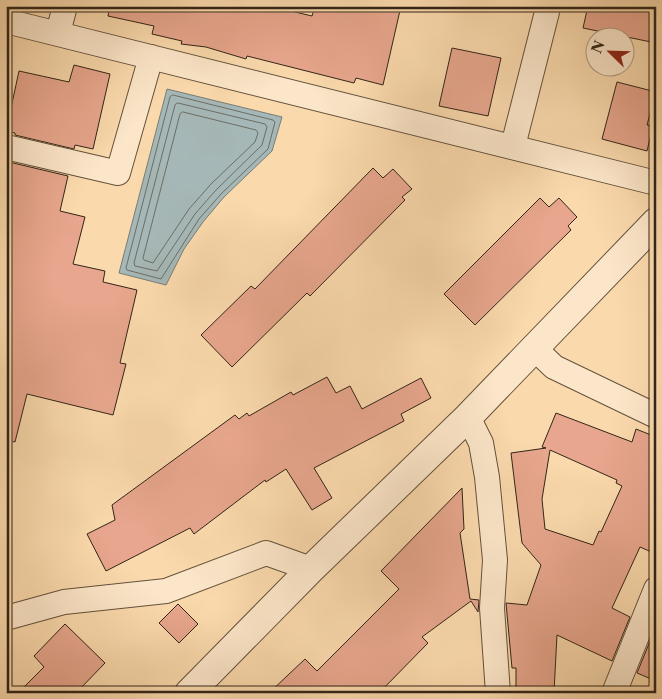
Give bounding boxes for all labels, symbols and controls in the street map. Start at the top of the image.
north arrow [584,28,634,78]
text: N [587,38,609,56]

